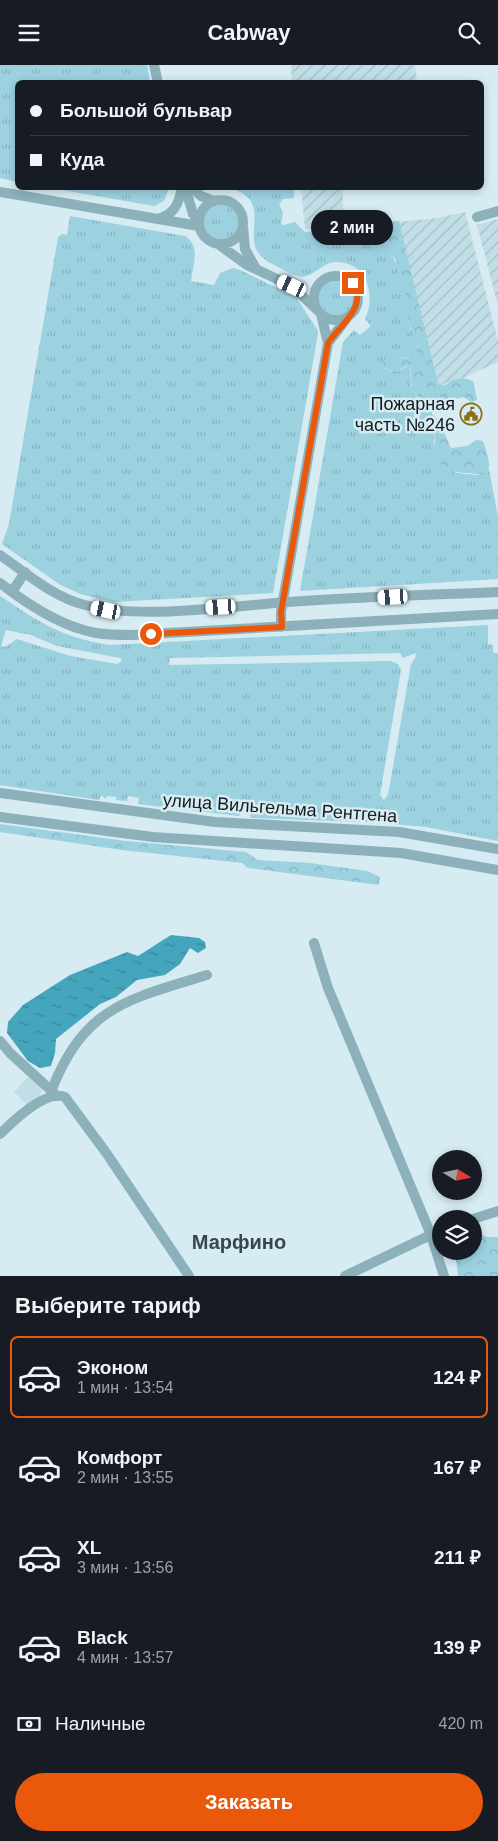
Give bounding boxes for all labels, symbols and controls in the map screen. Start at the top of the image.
icon: menu [15,19,43,47]
icon: search [455,19,483,47]
text: Cabway [207,20,291,45]
text: Большой бульвар [60,100,232,121]
text: Куда [60,149,104,170]
callout: 2 мин [312,211,394,245]
text: 2 мин [330,219,374,236]
route end [342,272,364,294]
car [275,273,308,299]
place label: Пожарная часть №246 [355,394,455,435]
public building icon: Пожарная часть №246 [459,402,483,426]
car [377,589,408,605]
car [205,599,236,615]
car [89,600,122,620]
route start [140,623,162,645]
street label: улица Вильгельма Рентгена [162,790,399,826]
north arrow [432,1150,482,1200]
map controls [432,1150,482,1260]
button: layers [432,1210,482,1260]
district label: Марфино [192,1231,286,1253]
text: Выберите тариф [15,1293,201,1318]
icon: car [17,1355,62,1400]
text: Эконом [77,1357,148,1378]
text: 124 ₽ [433,1367,481,1388]
text: 1 мин · 13:54 [77,1379,173,1396]
icon: car [17,1445,62,1490]
text: Комфорт [77,1447,162,1468]
text: 167 ₽ [433,1457,481,1478]
text: 2 мин · 13:55 [77,1469,173,1486]
icon: car [17,1535,62,1580]
text: XL [77,1537,101,1558]
text: 211 ₽ [434,1547,481,1568]
text: 3 мин · 13:56 [77,1559,173,1576]
icon: car [17,1625,62,1670]
text: Black [77,1627,128,1648]
text: 139 ₽ [433,1637,481,1658]
text: 4 мин · 13:57 [77,1649,173,1666]
icon: cash [15,1710,43,1738]
text: Наличные [55,1713,146,1734]
text: 420 m [439,1715,483,1732]
button: Заказать [15,1773,483,1831]

